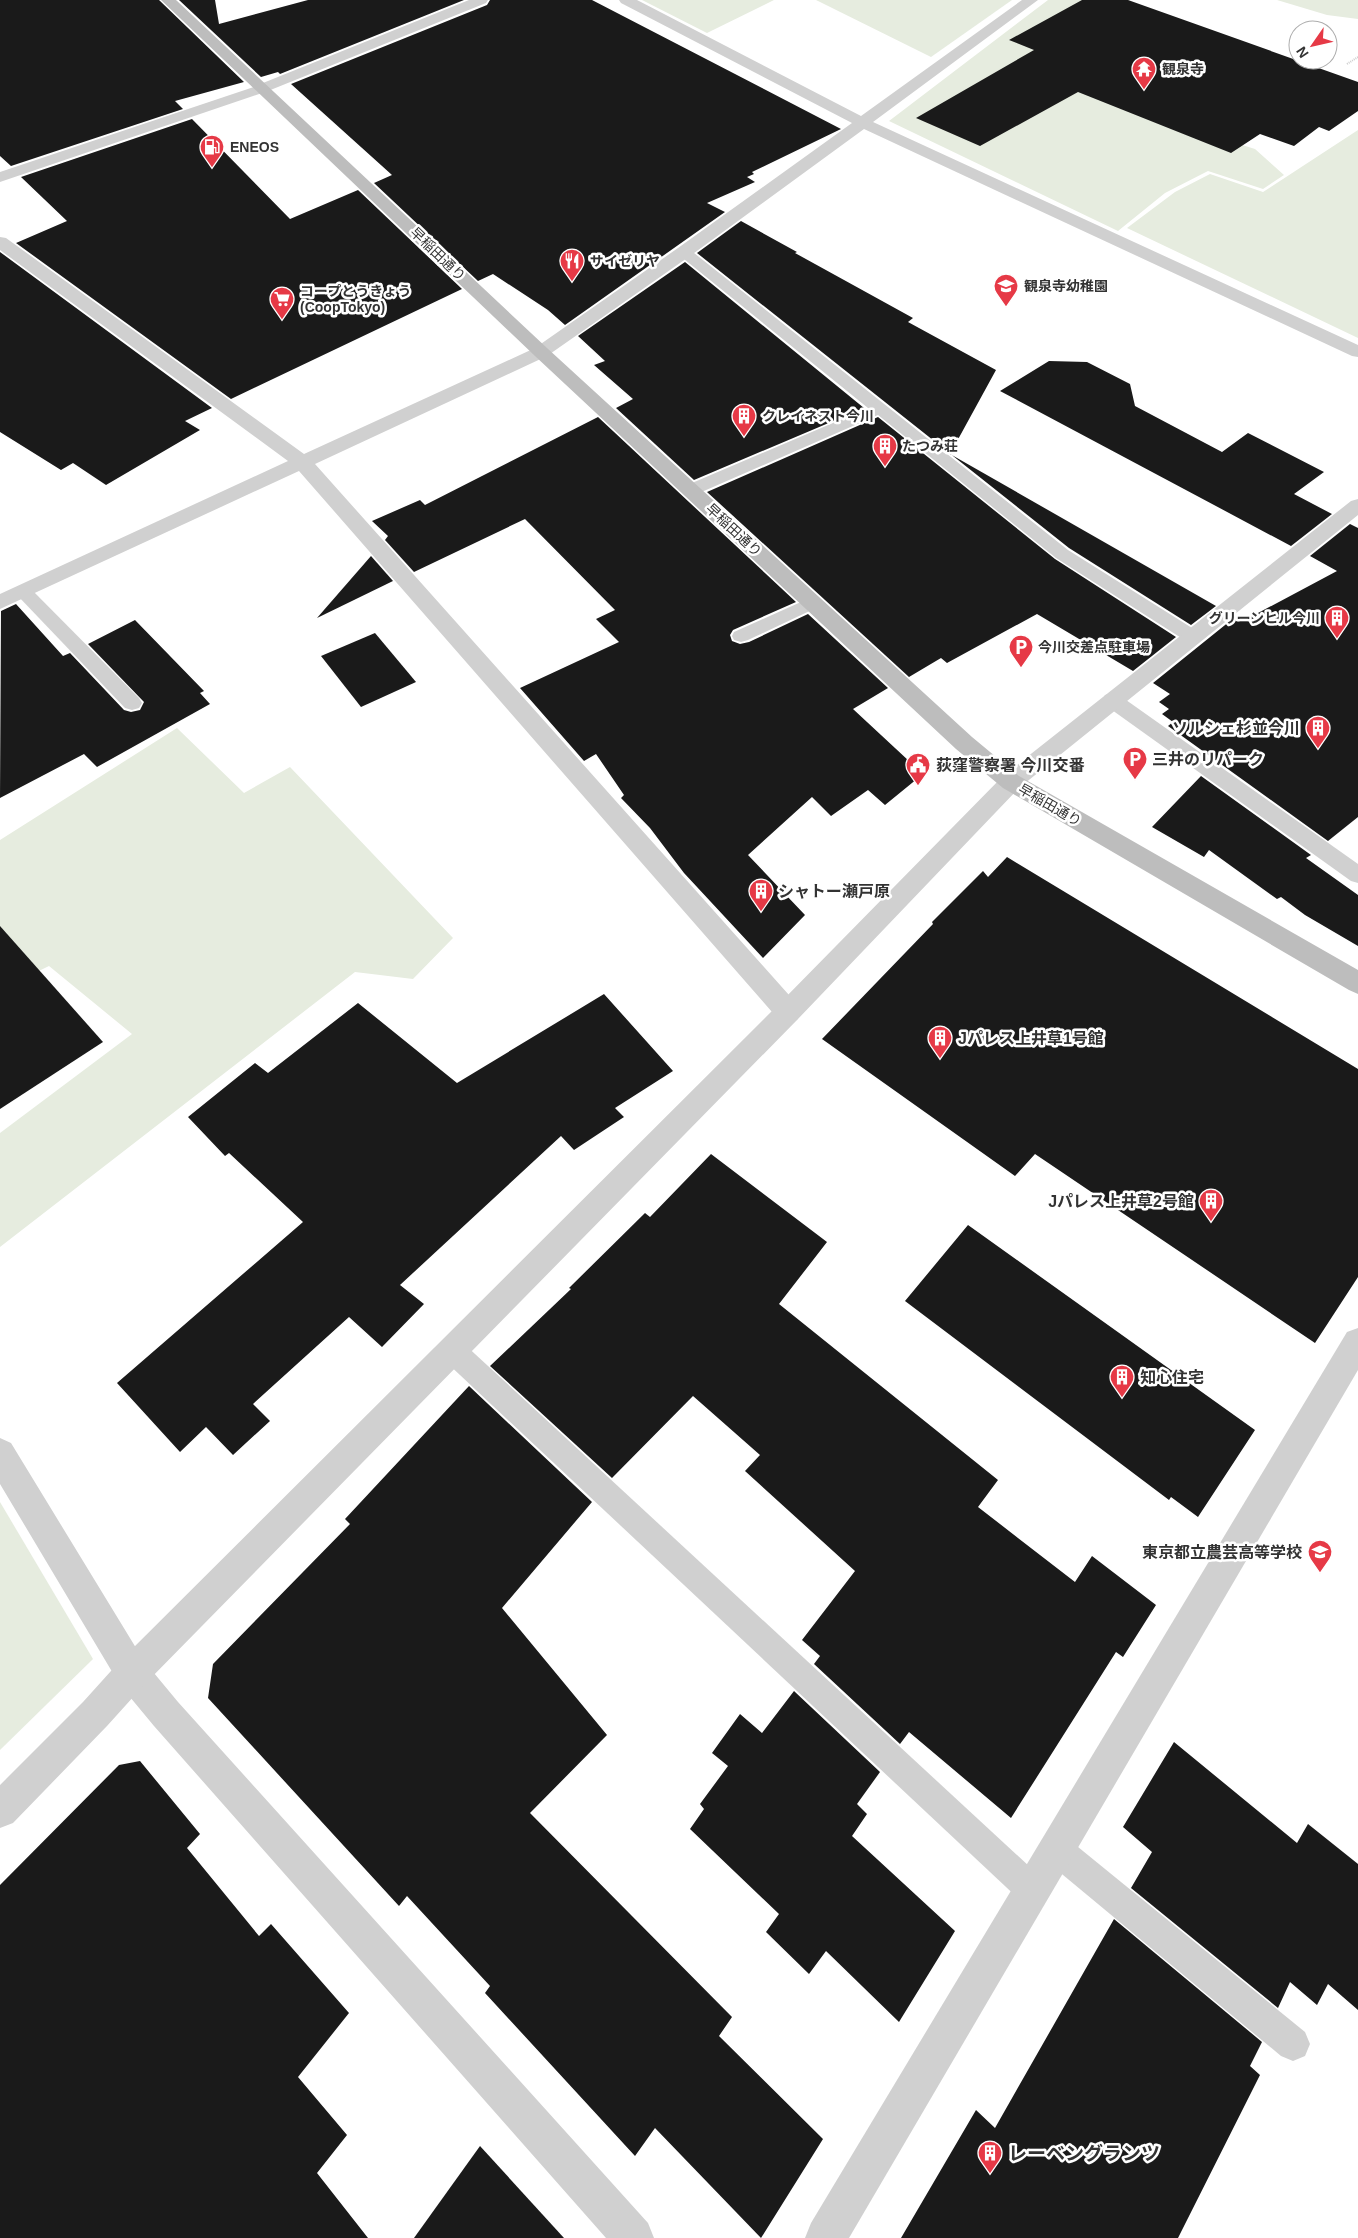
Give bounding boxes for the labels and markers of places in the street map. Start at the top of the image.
temple icon: 観泉寺 [1131,56,1157,90]
place label: 観泉寺 [1162,61,1204,77]
fuel station icon: ENEOS [199,134,225,168]
place label: ENEOS [230,139,279,155]
restaurant icon: サイゼリヤ [559,248,585,282]
place label: サイゼリヤ [590,253,660,269]
school or university icon: 観泉寺幼稚園 [993,273,1019,307]
place label: 観泉寺幼稚園 [1024,278,1108,294]
place label: コープとうきょう (CoopTokyo) [300,283,411,315]
supermarket icon: コープとうきょう (CoopTokyo) [269,286,295,320]
building icon: クレイネスト今川 [731,403,757,437]
place label: クレイネスト今川 [762,408,874,424]
building icon: たつみ荘 [872,433,898,467]
place label: たつみ荘 [902,438,958,454]
building icon: グリーンヒル今川 [1324,605,1350,639]
place label: グリーンヒル今川 [1209,610,1320,626]
parking icon: 今川交差点駐車場 [1008,634,1034,668]
place label: 今川交差点駐車場 [1038,639,1150,655]
building icon: ソルシェ杉並今川 [1305,715,1331,749]
place label: ソルシェ杉並今川 [1172,720,1300,737]
parking icon: 三井のリパーク [1122,746,1148,780]
place label: 三井のリパーク [1152,750,1264,768]
public building icon: 荻窪警察署 今川交番 [905,752,931,786]
place label: 荻窪警察署 今川交番 [936,757,1084,774]
building icon: シャトー瀬戸原 [748,878,774,912]
place label: シャトー瀬戸原 [778,883,890,900]
building icon: Jパレス上井草1号館 [927,1025,953,1059]
place label: Jパレス上井草1号館 [958,1029,1104,1047]
building icon: Jパレス上井草2号館 [1198,1188,1224,1222]
place label: Jパレス上井草2号館 [1048,1192,1194,1210]
building icon: 知心住宅 [1109,1364,1135,1398]
place label: 知心住宅 [1140,1369,1204,1386]
school or university icon: 東京都立農芸高等学校 [1307,1539,1333,1573]
place label: 東京都立農芸高等学校 [1142,1544,1302,1561]
building icon: レーベングランツ [977,2140,1003,2174]
place label: レーベングランツ [1008,2143,1160,2164]

